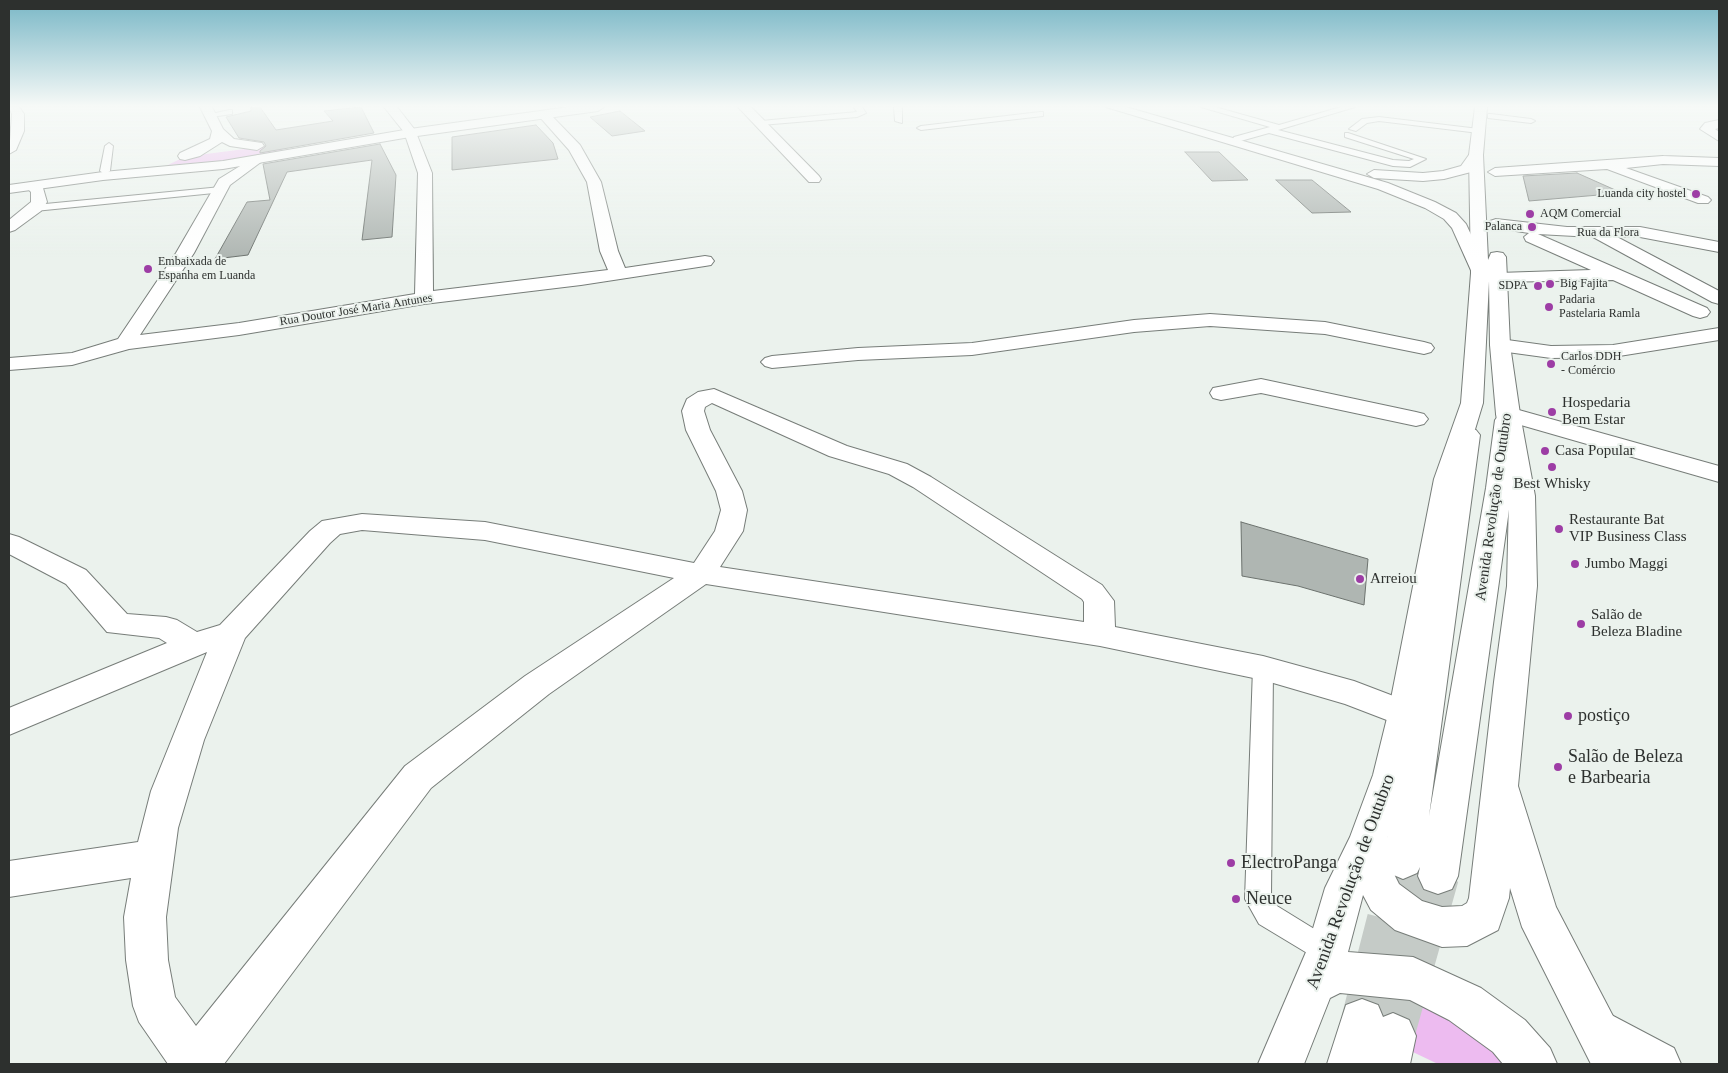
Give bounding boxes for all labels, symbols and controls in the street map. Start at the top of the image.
place label: Luanda city hostel [1597,187,1686,201]
marker: Luanda city hostel [1690,188,1702,200]
place label: AQM Comercial [1540,207,1621,221]
marker: AQM Comercial [1524,208,1536,220]
place label: Palanca [1485,220,1522,234]
marker: Palanca [1526,221,1538,233]
street label: Rua da Flora [1577,226,1639,240]
place label: Embaixada de Espanha em Luanda [158,255,255,283]
marker: Embaixada de Espanha em Luanda [142,263,154,275]
place label: Big Fajita [1560,277,1608,291]
marker: Big Fajita [1544,278,1556,290]
place label: SDPA [1498,279,1528,293]
marker: SDPA [1532,280,1544,292]
street label: Rua Doutor José Maria Antunes [279,291,433,329]
place label: Padaria Pastelaria Ramla [1559,293,1640,321]
marker: Padaria Pastelaria Ramla [1543,301,1555,313]
place label: Carlos DDH - Comércio [1561,350,1621,378]
marker: Carlos DDH - Comércio [1545,358,1557,370]
place label: Hospedaria Bem Estar [1562,394,1630,429]
marker: Hospedaria Bem Estar [1546,406,1558,418]
street label: Avenida Revolução de Outubro [1472,412,1516,602]
place label: Casa Popular [1555,442,1635,460]
marker: Casa Popular [1539,445,1551,457]
marker: Best Whisky [1546,461,1558,473]
place label: Best Whisky [1513,475,1591,493]
place label: Restaurante Bat VIP Business Class [1569,511,1687,546]
marker: Restaurante Bat VIP Business Class [1553,523,1565,535]
place label: Jumbo Maggi [1585,555,1668,573]
marker: Jumbo Maggi [1569,558,1581,570]
place label: Arreiou [1370,570,1417,588]
marker: Arreiou [1354,573,1366,585]
place label: Salão de Beleza Bladine [1591,606,1682,641]
marker: Salão de Beleza Bladine [1575,618,1587,630]
place label: postiço [1578,705,1630,727]
marker: postiço [1562,710,1574,722]
place label: Salão de Beleza e Barbearia [1568,746,1683,789]
marker: Salão de Beleza e Barbearia [1552,761,1564,773]
street label: Avenida Revolução de Outubro [1302,772,1400,992]
place label: ElectroPanga [1241,852,1337,874]
marker: ElectroPanga [1225,857,1237,869]
place label: Neuce [1246,888,1292,910]
marker: Neuce [1230,893,1242,905]

